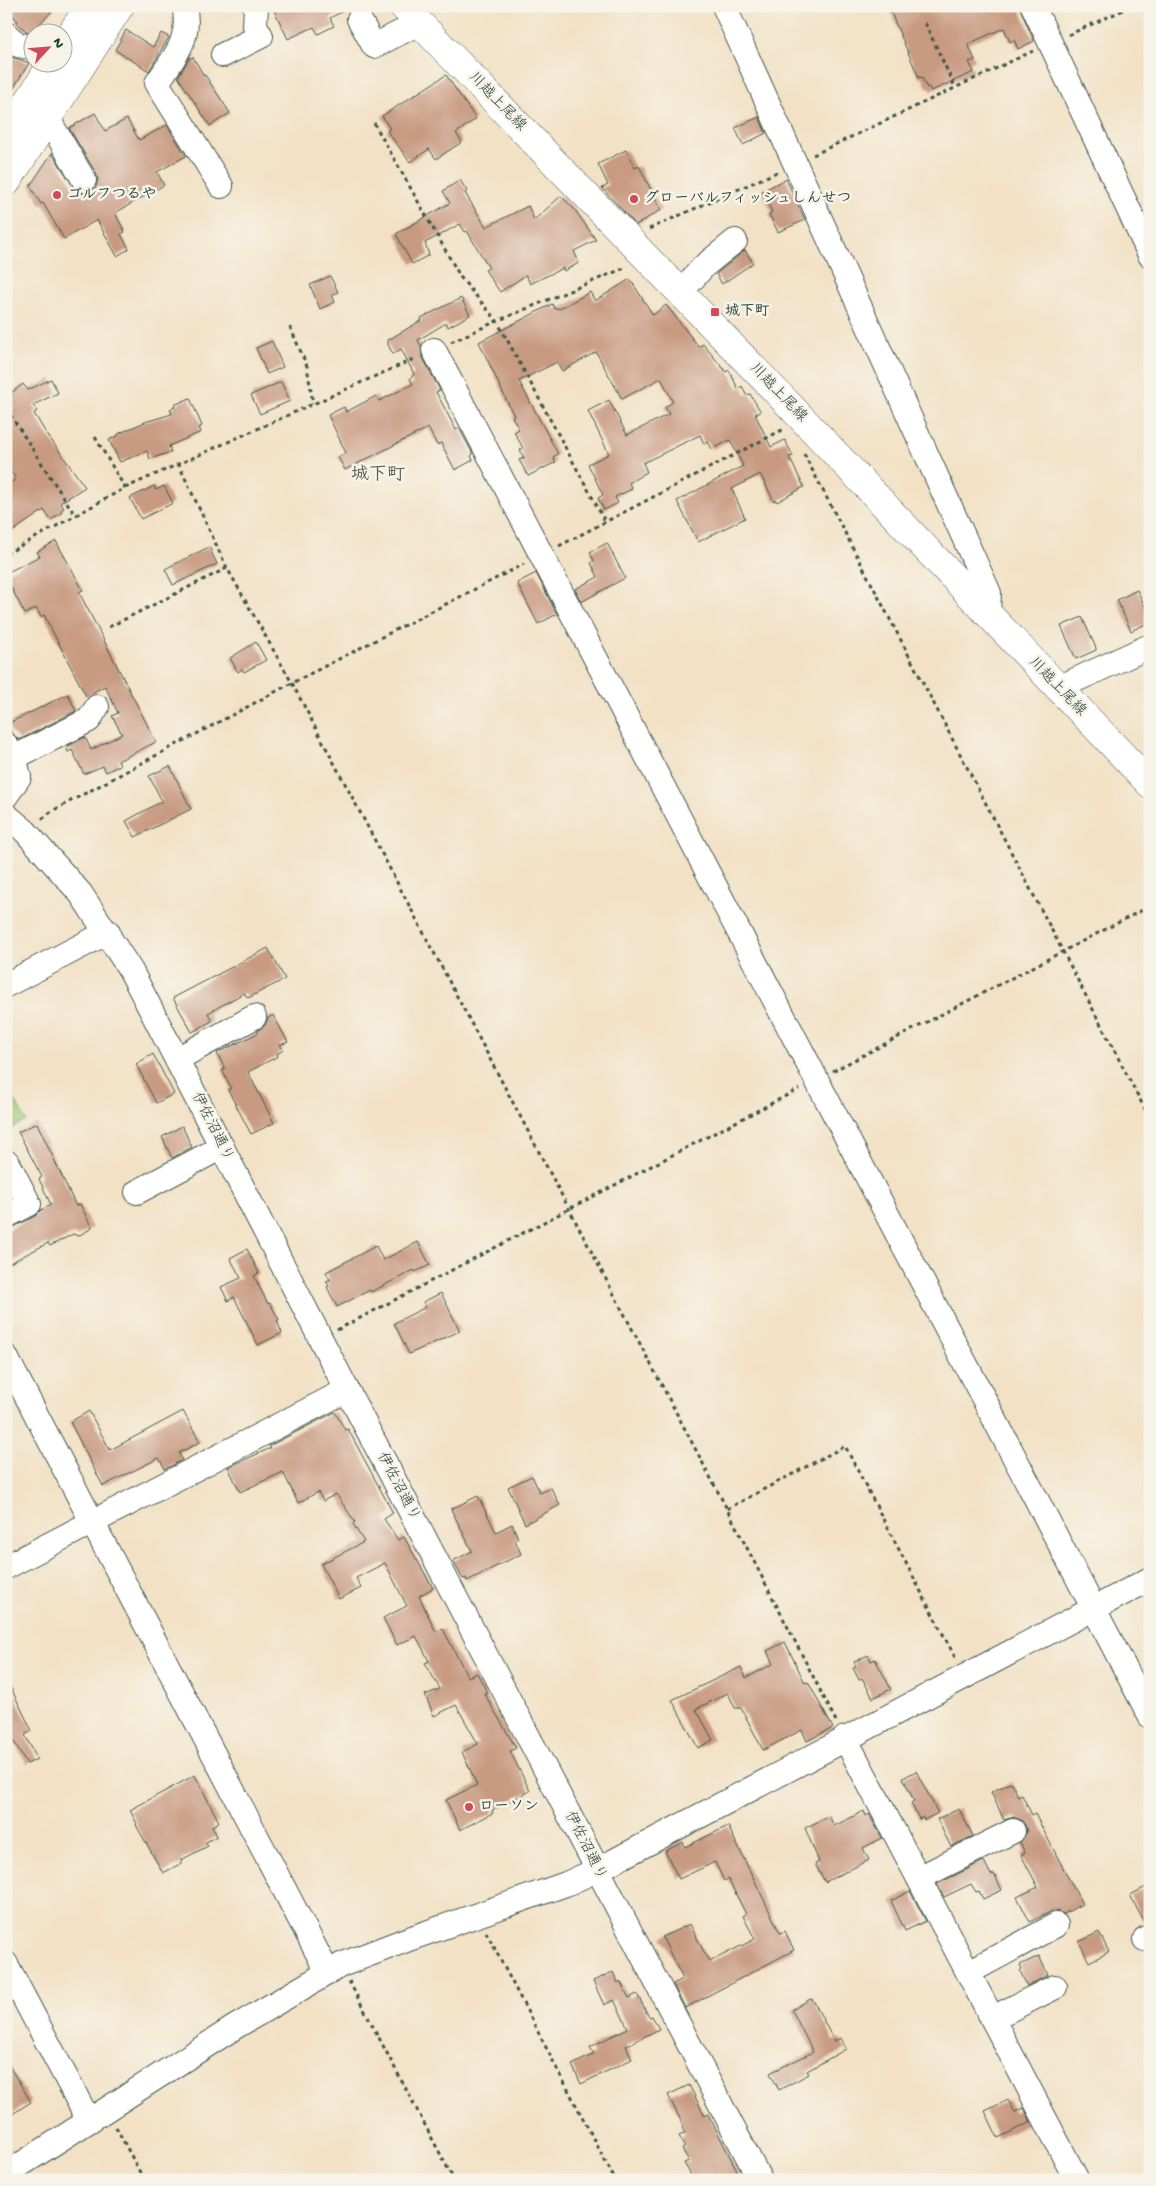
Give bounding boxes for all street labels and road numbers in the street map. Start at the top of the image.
street label: 川越上尾線 [464,68,530,135]
street label: 川越上尾線 [745,359,811,426]
street label: 川越上尾線 [1024,653,1090,720]
street label: 伊佐沼通り [187,1089,237,1165]
street label: 伊佐沼通り [372,1450,424,1524]
street label: 伊佐沼通り [560,1808,610,1884]

